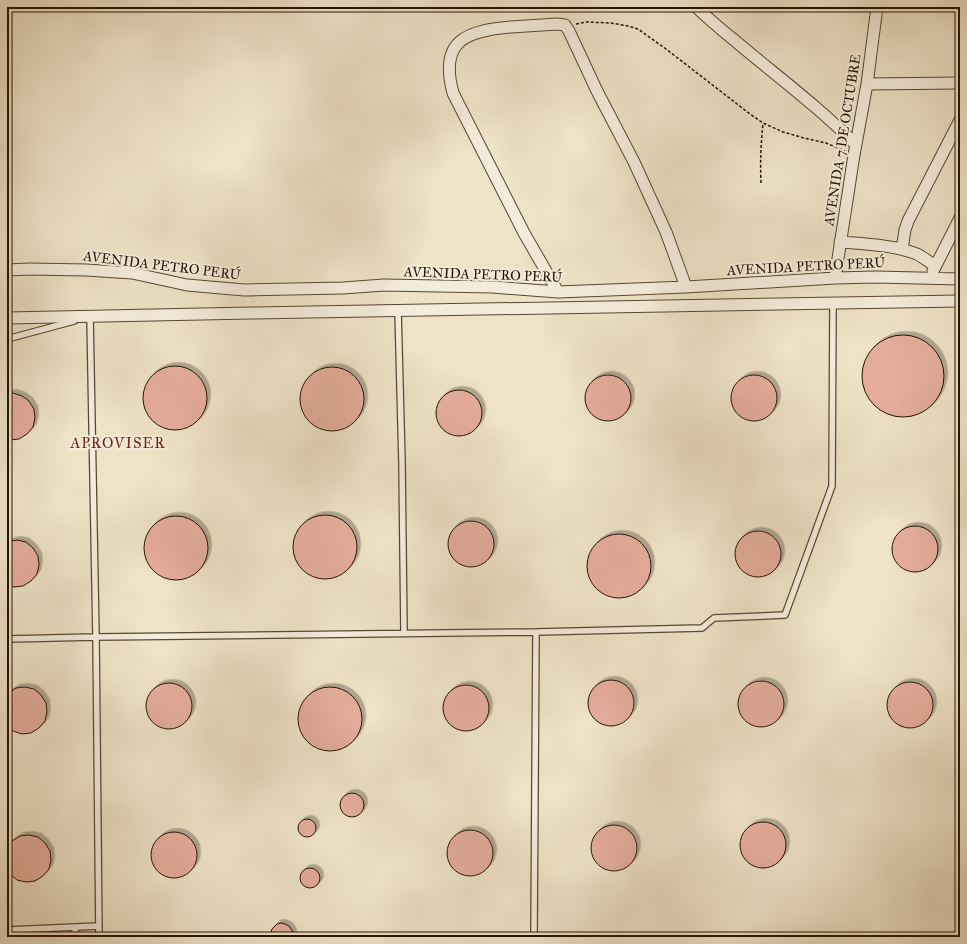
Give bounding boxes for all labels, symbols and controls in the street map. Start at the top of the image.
street label: AVENIDA 7 DE OCTUBRE [820,53,864,228]
street label: AVENIDA PETRO PERÚ [81,245,243,284]
street label: AVENIDA PETRO PERÚ [725,252,887,279]
street label: AVENIDA PETRO PERÚ [402,261,564,286]
district label: APROVISER [69,434,166,452]

